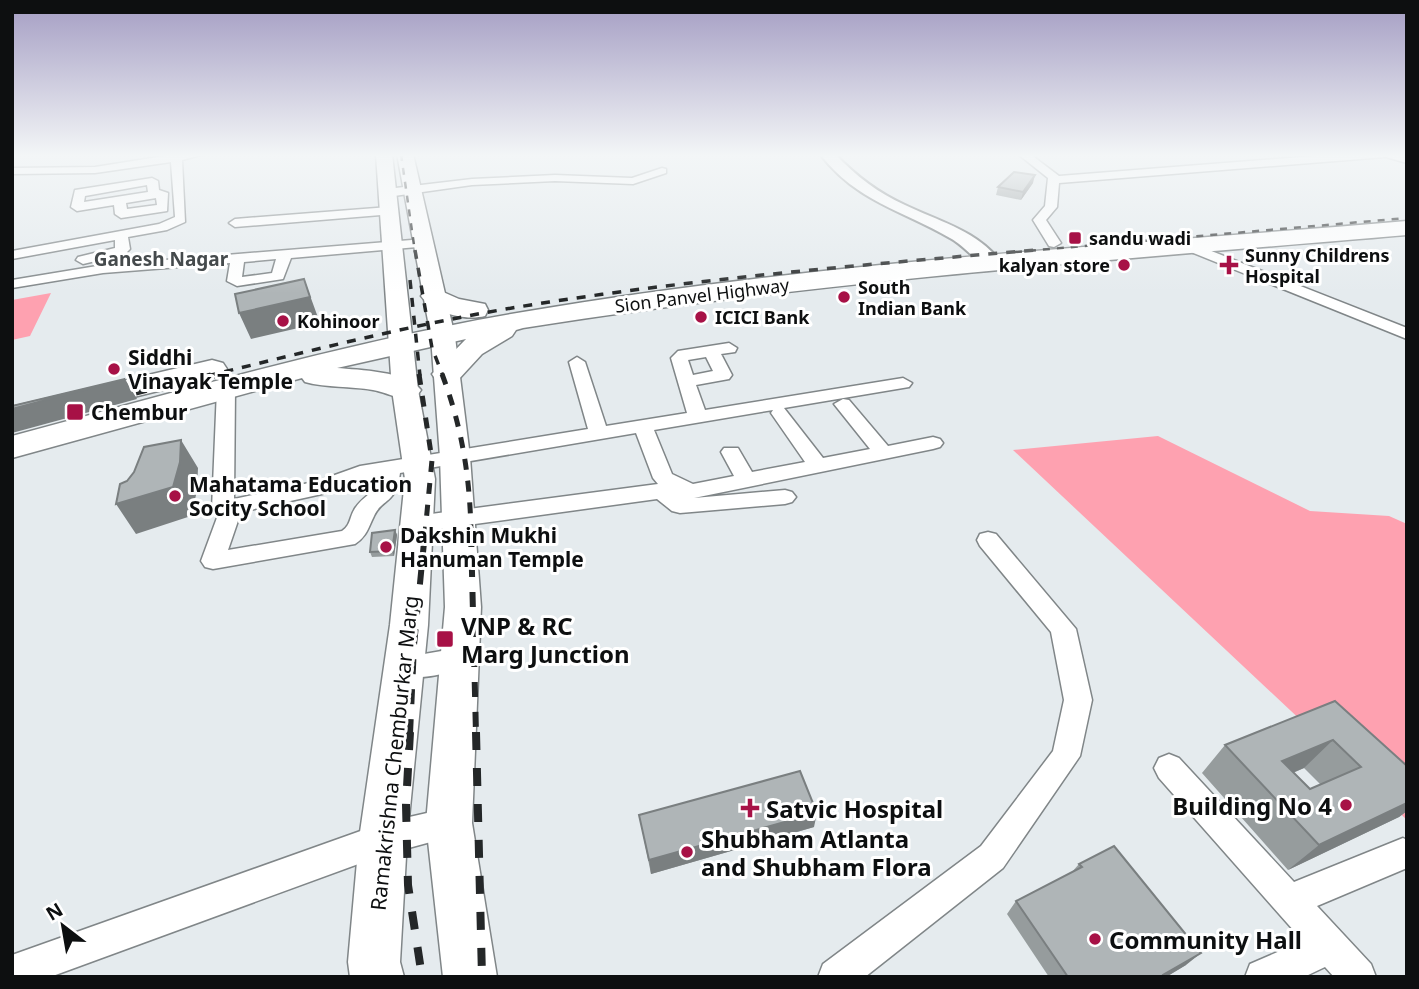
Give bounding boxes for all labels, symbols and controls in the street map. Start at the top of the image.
place label: sandu wadi [1089,226,1191,250]
marker: sandu wadi [1067,230,1083,246]
place label: Sunny Childrens Hospital [1245,243,1390,288]
district label: Ganesh Nagar [94,246,229,272]
place label: kalyan store [999,253,1110,277]
marker: Sunny Childrens Hospital [1219,255,1239,275]
marker: kalyan store [1116,257,1132,273]
street label: Sion Panvel Highway [613,272,791,318]
place label: South Indian Bank [858,275,967,320]
marker: South Indian Bank [836,289,852,305]
place label: ICICI Bank [715,305,810,329]
place label: Kohinoor [297,309,380,333]
marker: ICICI Bank [693,309,709,325]
marker: Kohinoor [275,313,291,329]
place label: Siddhi Vinayak Temple [128,343,293,395]
marker: Siddhi Vinayak Temple [106,361,122,377]
place label: Chembur [91,398,188,426]
marker: Chembur [65,402,85,422]
place label: Mahatama Education Socity School [189,470,412,522]
marker: Mahatama Education Socity School [167,488,183,504]
place label: Dakshin Mukhi Hanuman Temple [400,521,584,573]
marker: Dakshin Mukhi Hanuman Temple [378,539,394,555]
street label: Ramakrishna Chemburkar Marg [364,594,424,912]
place label: VNP & RC Marg Junction [461,609,630,670]
marker: VNP & RC Marg Junction [435,629,455,649]
place label: Building No 4 [1172,789,1332,822]
place label: Satvic Hospital [766,792,943,825]
marker: Building No 4 [1338,797,1354,813]
marker: Satvic Hospital [740,798,760,818]
place label: Shubham Atlanta and Shubham Flora [701,822,932,883]
marker: Shubham Atlanta and Shubham Flora [679,844,695,860]
north arrow [28,891,98,961]
text: N [41,896,68,927]
place label: Community Hall [1109,923,1302,956]
marker: Community Hall [1087,931,1103,947]

